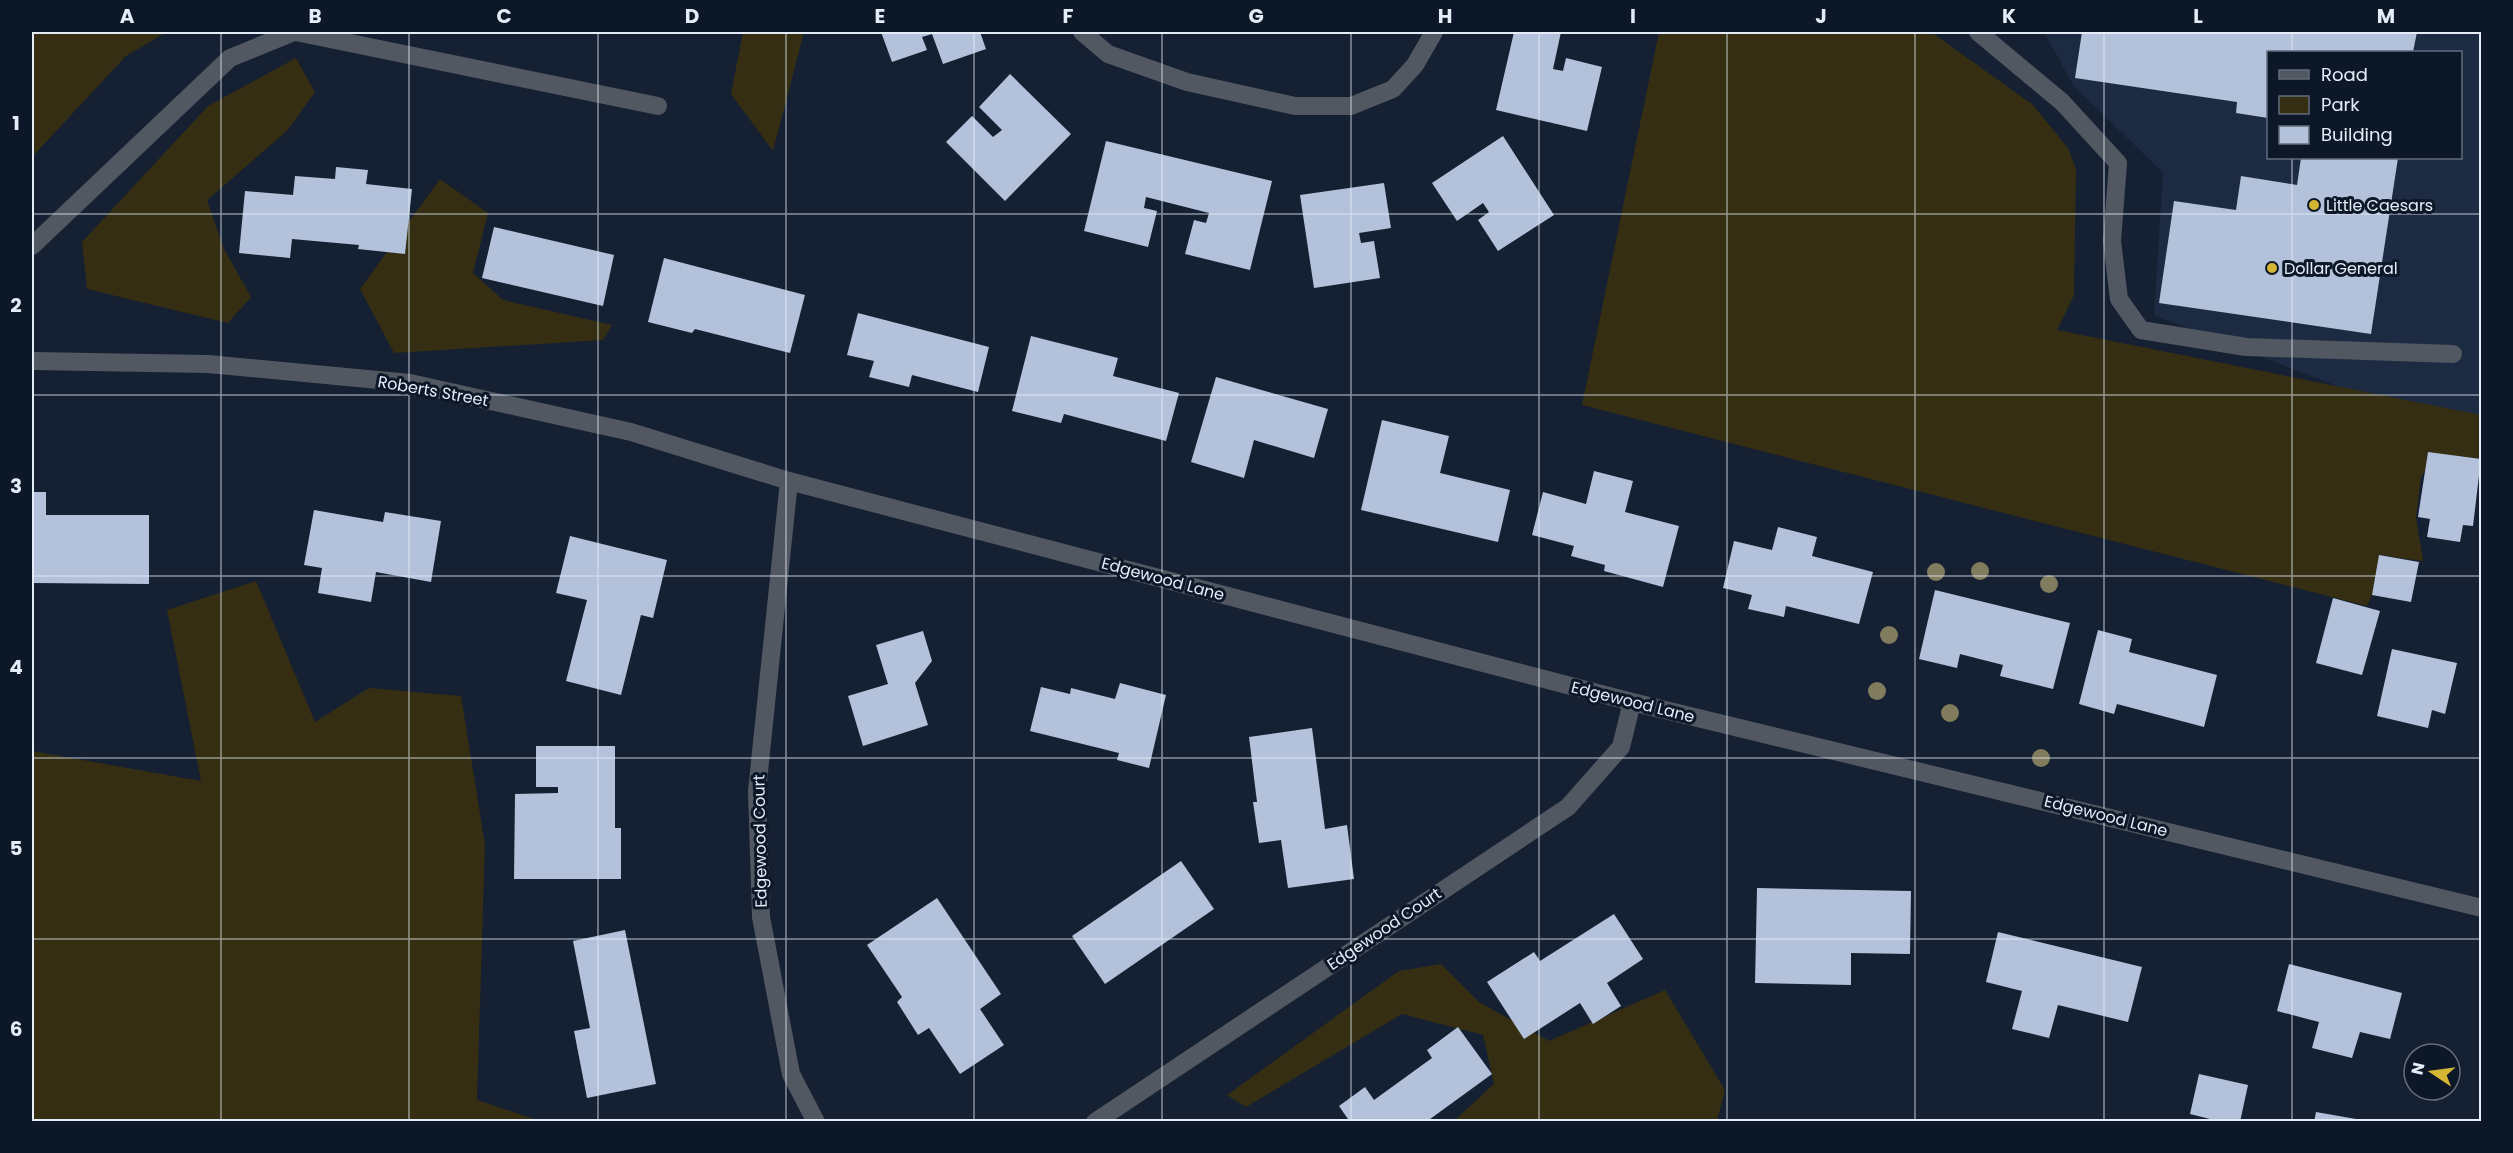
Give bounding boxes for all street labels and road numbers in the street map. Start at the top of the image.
street label: Roberts Street [376,370,490,412]
street label: Edgewood Lane [1099,552,1227,606]
street label: Edgewood Lane [1569,676,1697,728]
street label: Edgewood Court [747,774,773,908]
street label: Edgewood Lane [2042,790,2170,842]
street label: Edgewood Court [1322,882,1446,976]

